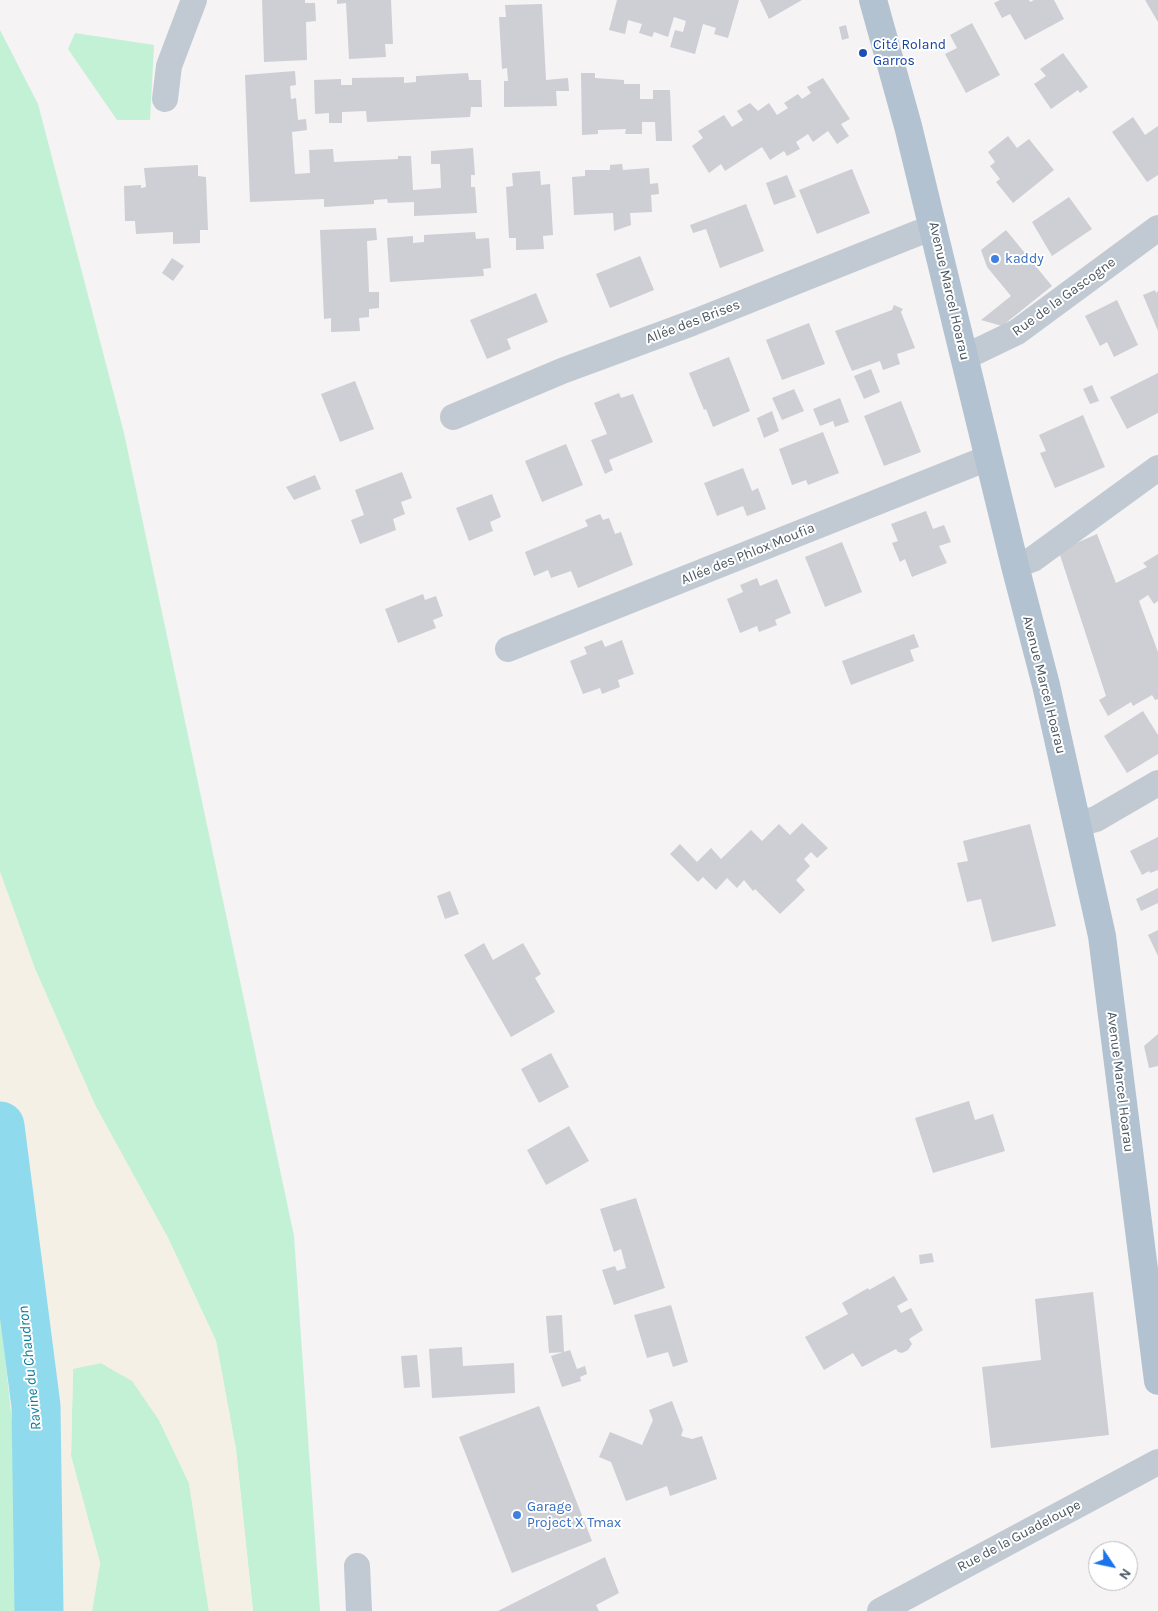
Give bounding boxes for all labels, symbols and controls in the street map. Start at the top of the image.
place label: Cité Roland Garros [873,37,946,70]
marker: Cité Roland Garros [857,47,869,59]
street label: Avenue Marcel Hoarau [925,220,973,362]
place label: kaddy [1005,251,1044,267]
marker: kaddy [989,253,1001,265]
street label: Rue de la Gascogne [1009,254,1119,340]
street label: Allée des Brises [644,296,742,348]
street label: Allée des Phlox Moufia [679,519,817,589]
street label: Avenue Marcel Hoarau [1019,614,1069,756]
street label: Avenue Marcel Hoarau [1103,1011,1137,1153]
water label: Ravine du Chaudron [15,1305,45,1431]
street label: Rue de la Guadeloupe [954,1496,1084,1576]
place label: Garage Project X Tmax [527,1499,621,1531]
marker: Garage Project X Tmax [511,1509,523,1521]
north arrow [1088,1541,1138,1591]
text: N [1115,1565,1135,1583]

